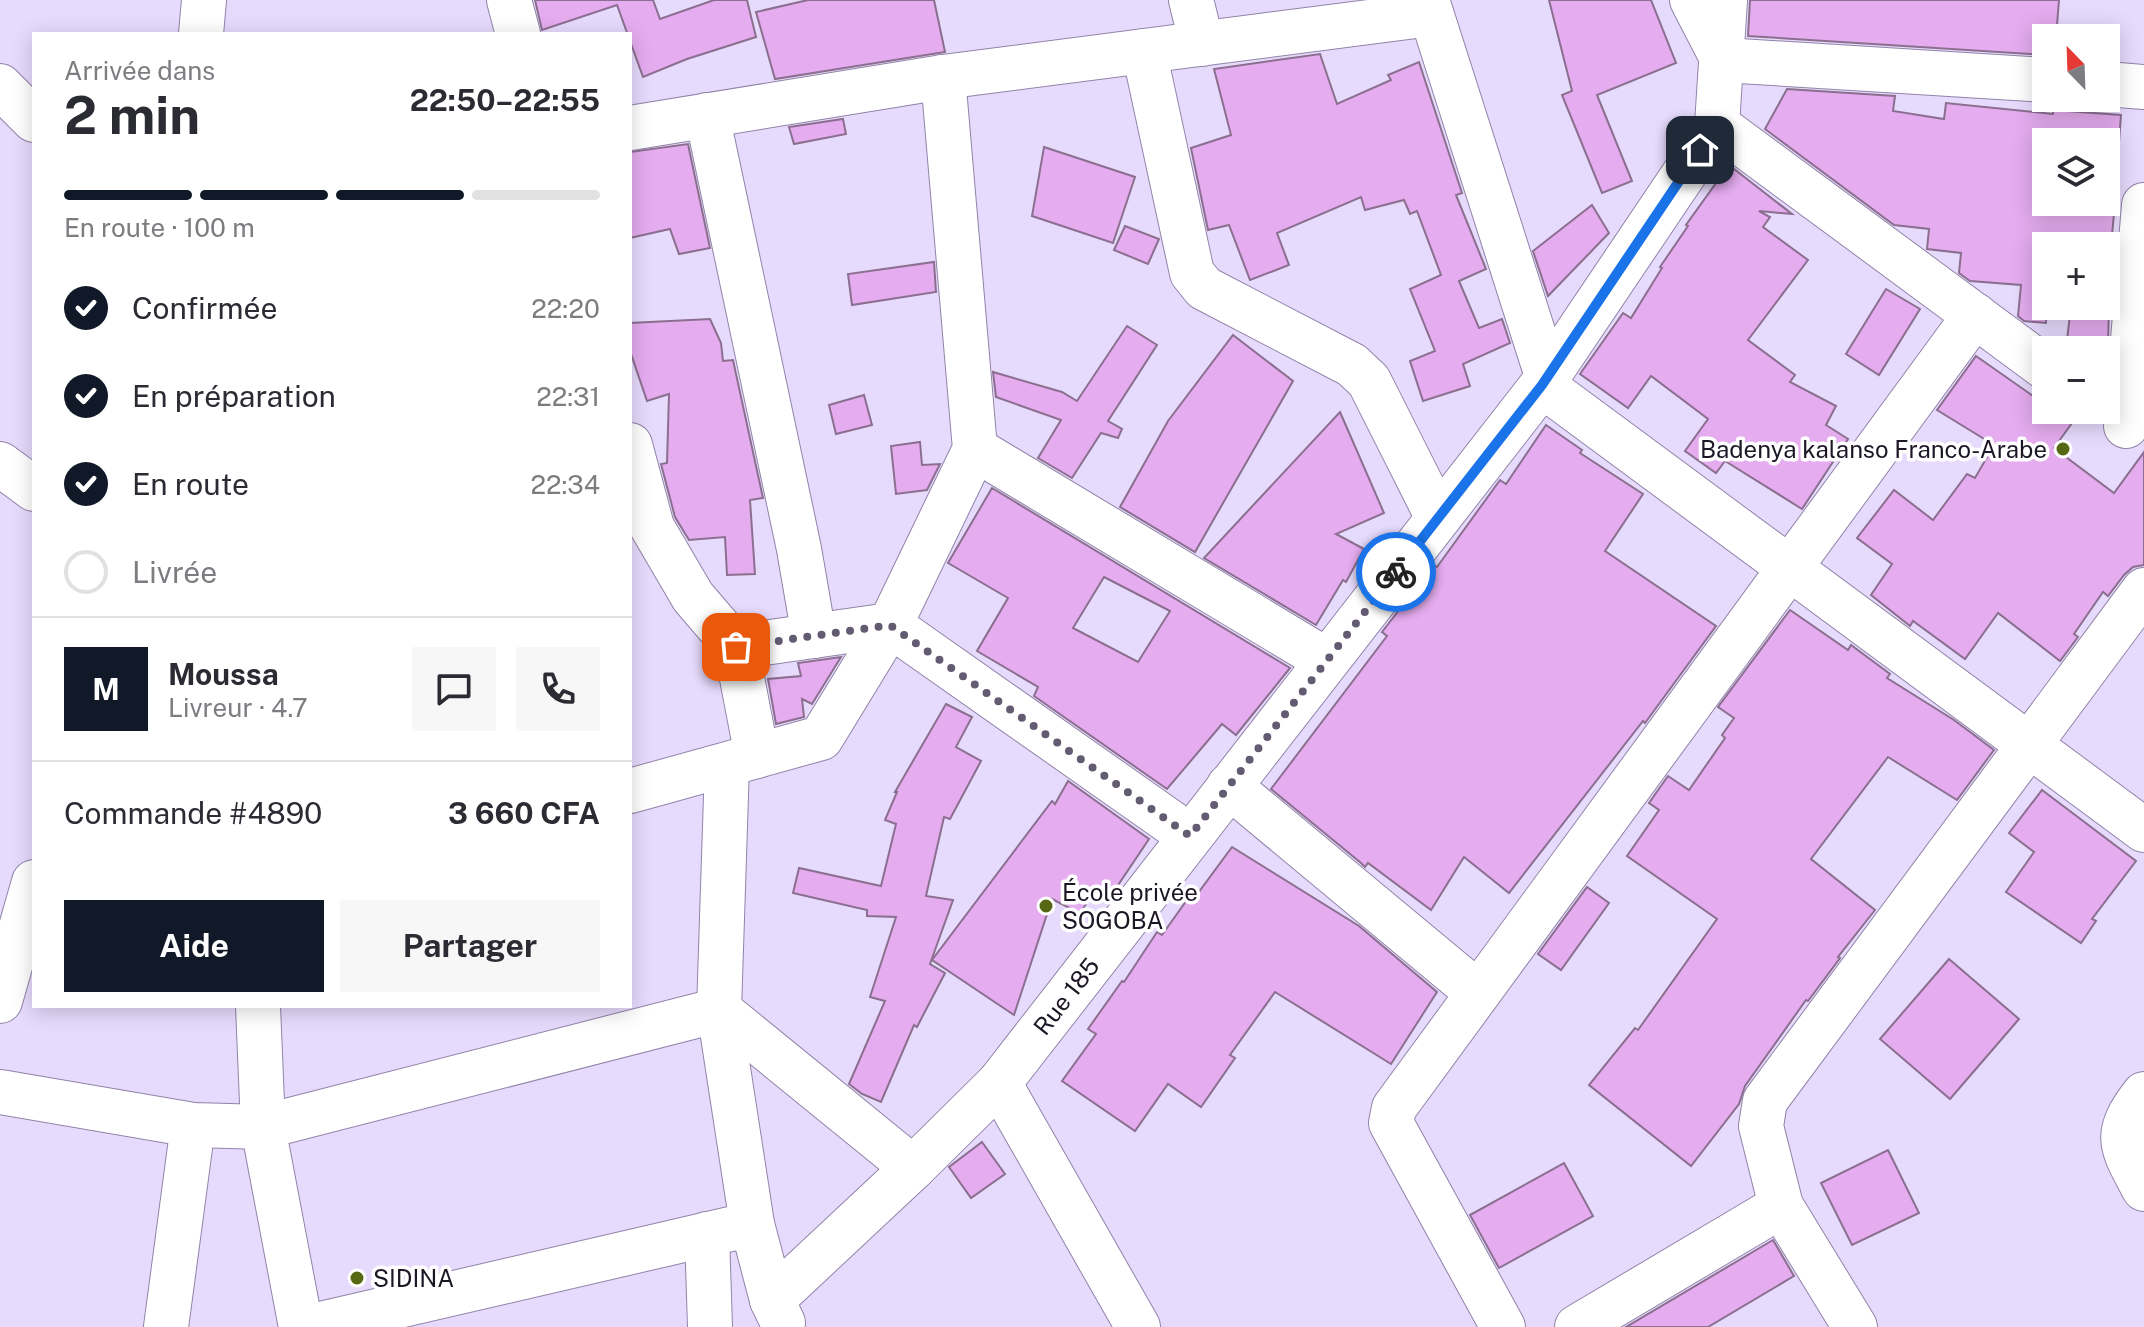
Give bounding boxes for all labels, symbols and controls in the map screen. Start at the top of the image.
north arrow [2032,24,2120,112]
map controls [2032,24,2120,424]
text: Arrivée dans [64,55,215,86]
text: 22:50–22:55 [410,82,600,118]
text: 2 min [64,85,200,146]
pin [1666,116,1734,184]
icon: home [1678,128,1722,172]
button: layers [2032,128,2120,216]
text: En route · 100 m [64,212,255,243]
button: + [2032,232,2120,320]
icon: check [64,286,108,330]
text: Confirmée [132,290,277,326]
text: 22:20 [531,293,600,324]
button: − [2032,336,2120,424]
icon: check [64,374,108,418]
text: En préparation [132,378,336,414]
text: 22:31 [536,381,600,412]
place label: Badenya kalanso Franco-Arabe [1700,435,2047,463]
marker: Badenya kalanso Franco-Arabe [2054,440,2072,458]
icon: check [64,462,108,506]
text: En route [132,466,249,502]
text: 22:34 [530,469,600,500]
courier [1356,532,1436,612]
icon: bike [1374,550,1418,594]
text: Livrée [132,554,217,590]
pin [702,613,770,681]
icon: bag [714,625,758,669]
button: chat [412,647,496,731]
button: phone [516,647,600,731]
text: Moussa [168,656,279,692]
text: M [92,671,120,707]
text: Livreur · 4.7 [168,692,308,723]
text: Commande #4890 [64,795,322,831]
text: 3 660 CFA [448,795,600,831]
place label: École privée SOGOBA [1062,878,1198,934]
marker: École privée SOGOBA [1037,897,1055,915]
button: Aide [64,900,324,992]
button: Partager [340,900,600,992]
street label: Rue 185 [1027,952,1105,1040]
place label: SIDINA [373,1264,454,1292]
marker: SIDINA [348,1269,366,1287]

